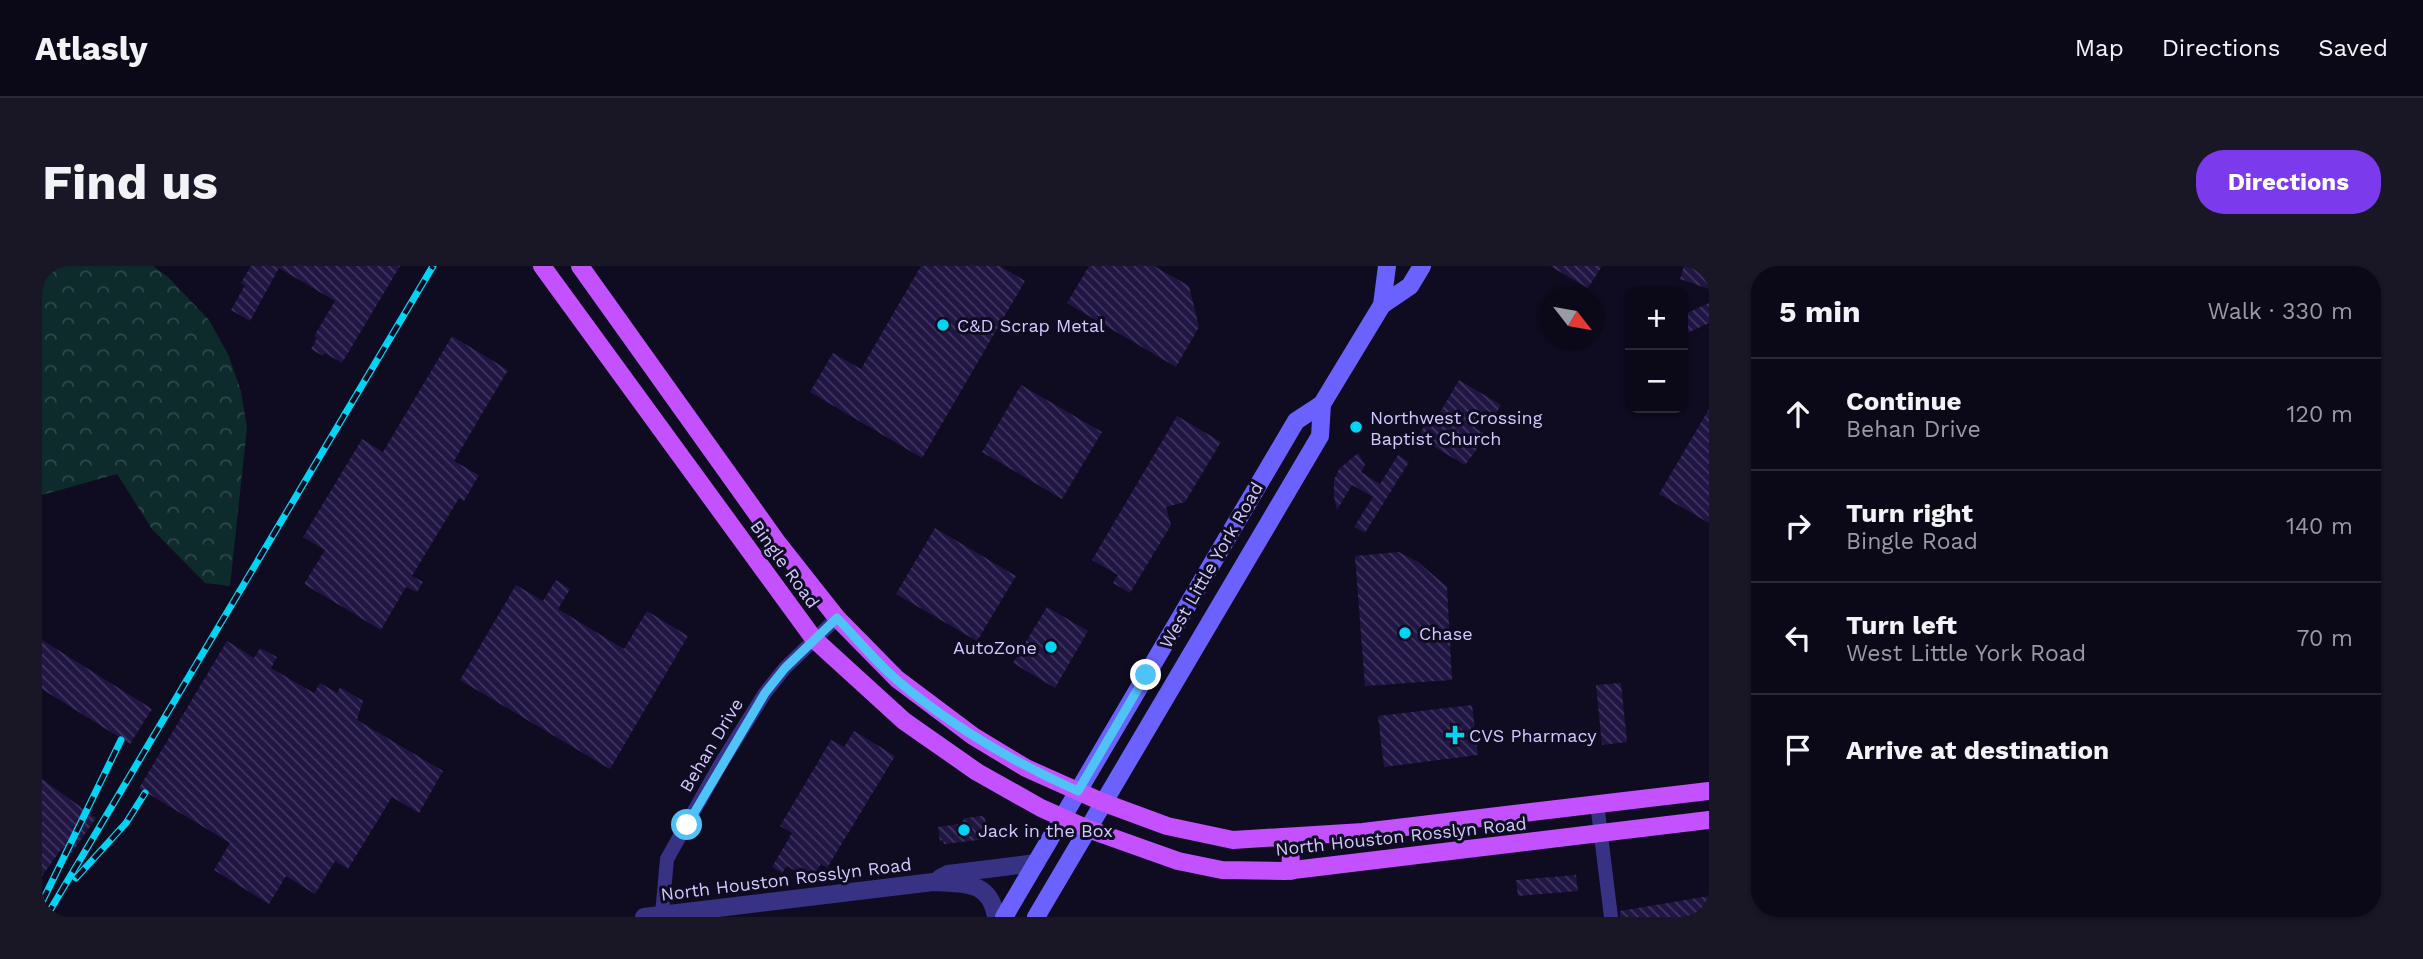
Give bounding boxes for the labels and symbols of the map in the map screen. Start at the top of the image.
north arrow [1541,287,1604,350]
place label: C&D Scrap Metal [957,315,1105,336]
marker: C&D Scrap Metal [935,317,951,333]
place label: Northwest Crossing Baptist Church [1370,407,1543,449]
marker: Northwest Crossing Baptist Church [1348,419,1364,435]
street label: West Little York Road [1155,478,1267,652]
street label: Bingle Road [746,516,824,612]
place label: Chase [1419,623,1473,644]
marker: Chase [1397,625,1413,641]
place label: AutoZone [953,637,1037,658]
marker: AutoZone [1043,639,1059,655]
route end [1130,659,1161,690]
street label: Behan Drive [675,694,747,796]
place label: CVS Pharmacy [1469,725,1597,746]
marker: CVS Pharmacy [1447,727,1463,743]
route start [671,809,702,840]
street label: North Houston Rosslyn Road [1274,812,1528,860]
place label: Jack in the Box [978,820,1113,841]
marker: Jack in the Box [956,822,972,838]
street label: North Houston Rosslyn Road [659,853,913,905]

